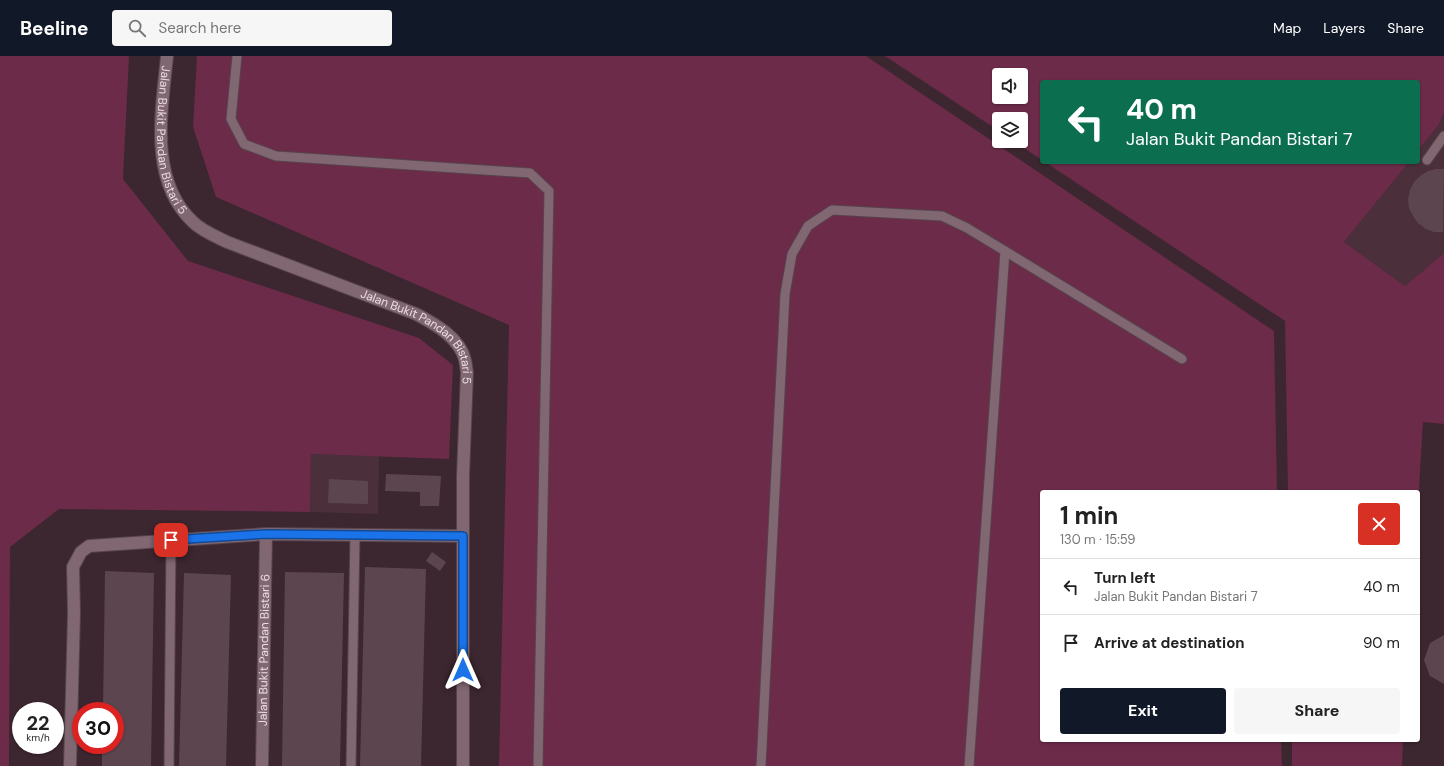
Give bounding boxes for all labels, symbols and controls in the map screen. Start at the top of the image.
search box [112,10,392,46]
text: Beeline [20,16,88,41]
icon: search [126,17,148,39]
text: Search here [158,18,241,38]
text: Map [1273,19,1301,37]
text: Layers [1323,19,1365,37]
text: Share [1387,19,1424,37]
street label: Jalan Bukit Pandan Bistari 5 [153,65,191,218]
map controls [992,68,1028,148]
button: sound [992,68,1028,104]
text: 40 m [1126,91,1197,128]
icon: left [1060,96,1112,148]
button: layers [992,112,1028,148]
text: Jalan Bukit Pandan Bistari 7 [1126,127,1353,151]
street label: Jalan Bukit Pandan Bistari 5 [358,286,475,384]
text: 1 min [1060,500,1118,531]
button: close [1358,503,1400,545]
pin [154,523,188,557]
icon: arrive [160,529,182,551]
text: 130 m · 15:59 [1060,531,1136,548]
text: Turn left [1094,568,1155,588]
street label: Jalan Bukit Pandan Bistari 6 [255,574,273,726]
icon: left [1060,576,1082,598]
text: 40 m [1363,577,1400,597]
text: Jalan Bukit Pandan Bistari 7 [1094,588,1258,605]
icon: arrive [1060,632,1082,654]
text: Arrive at destination [1094,633,1245,653]
text: 90 m [1363,633,1400,653]
position arrow [442,649,484,691]
button: Exit [1060,688,1226,734]
button: Share [1234,688,1400,734]
speed limit sign: 30 [72,702,124,754]
text: 22 [26,710,50,736]
text: km/h [26,731,50,744]

